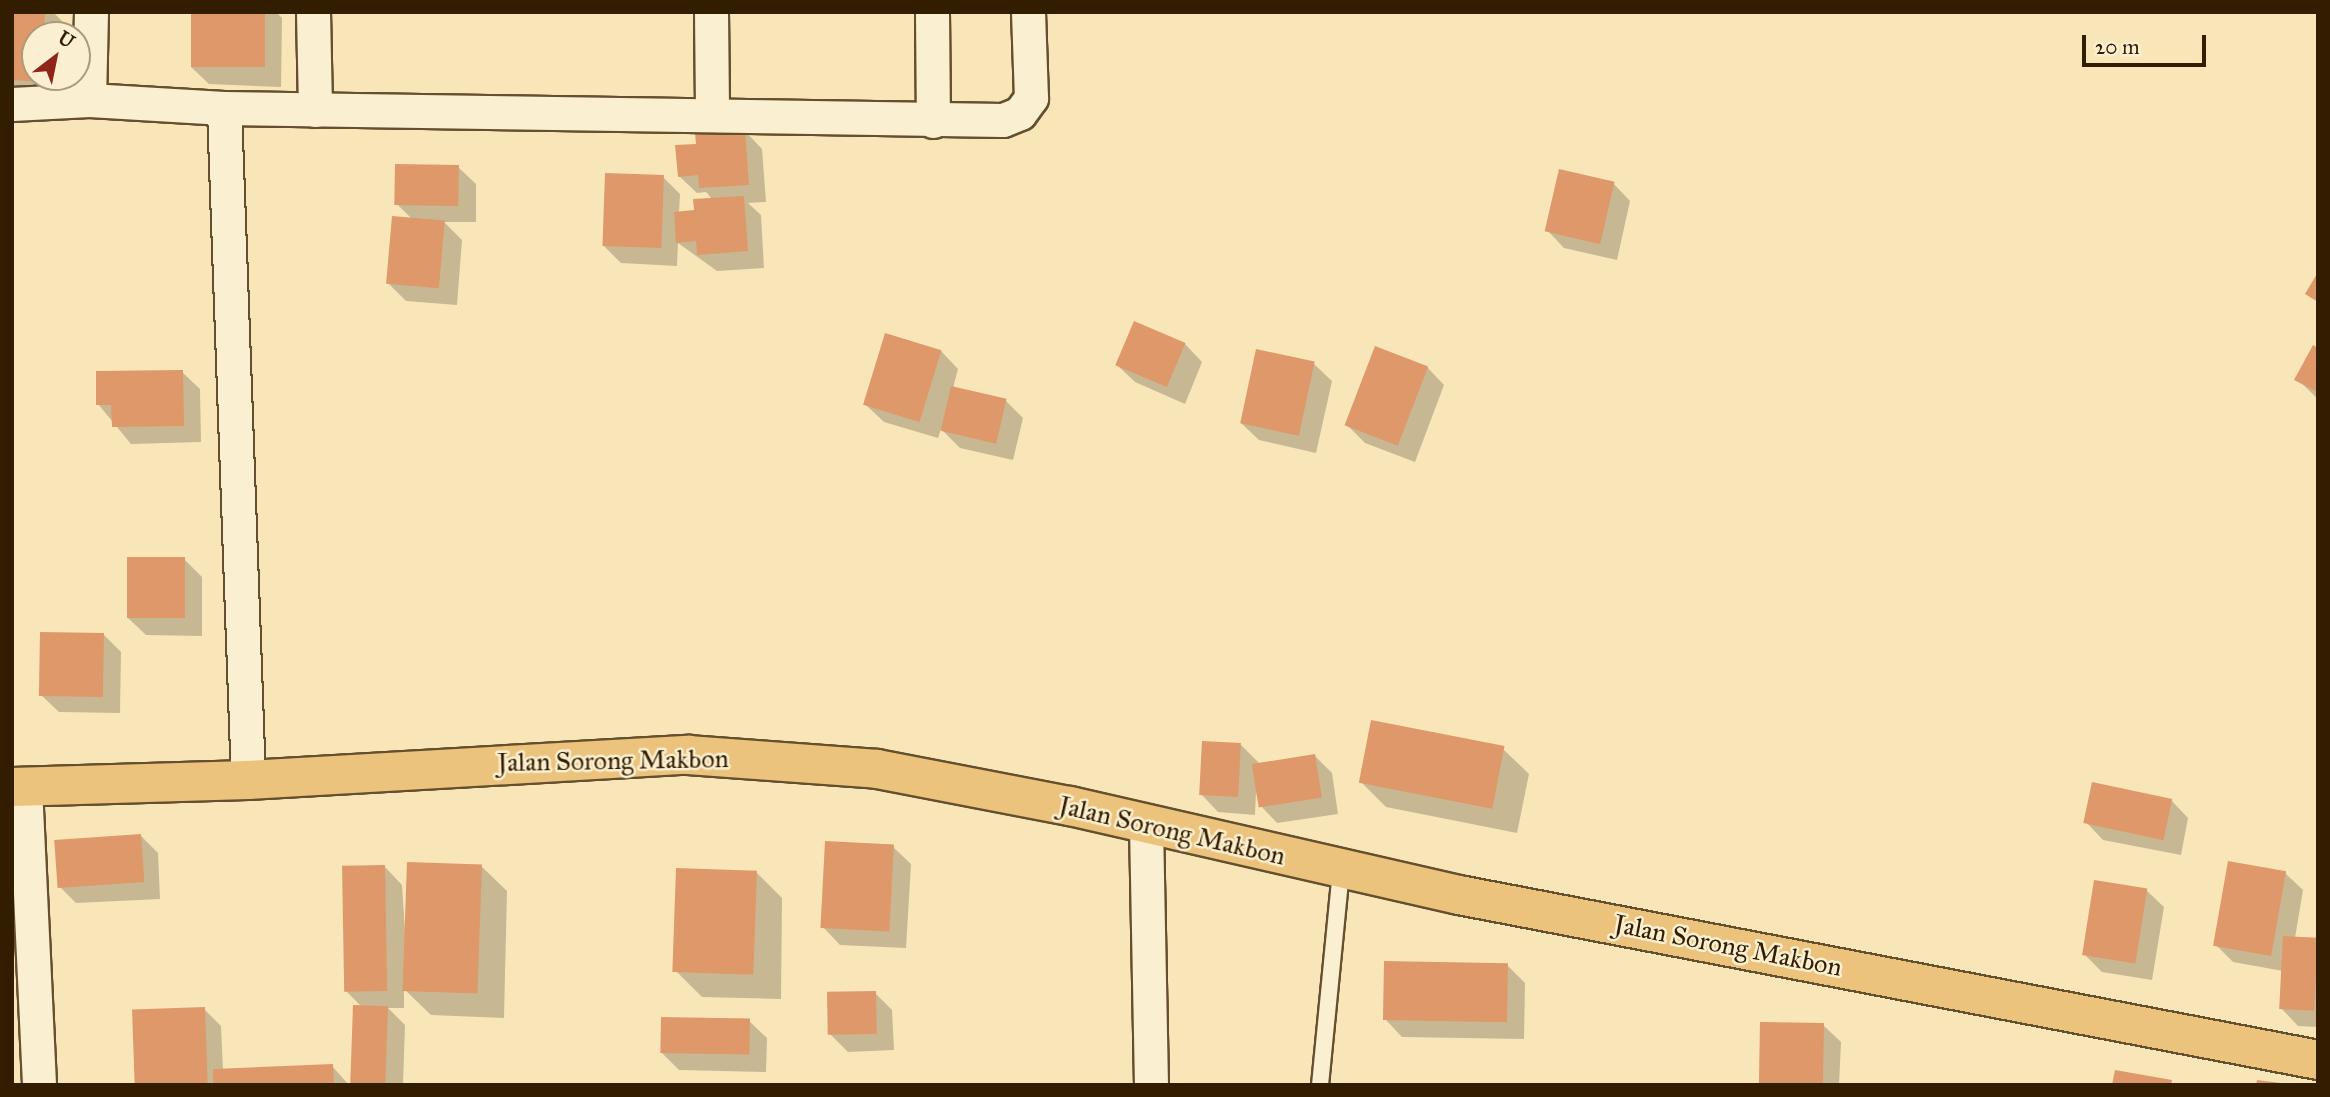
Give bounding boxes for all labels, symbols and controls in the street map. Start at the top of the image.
north arrow [21,21,91,91]
scale bar [2085,21,2209,65]
text: U [54,26,79,53]
text: 20 m [2095,34,2140,60]
street label: Jalan Sorong Makbon [497,743,729,779]
street label: Jalan Sorong Makbon [1056,790,1288,872]
street label: Jalan Sorong Makbon [1612,909,1844,983]

